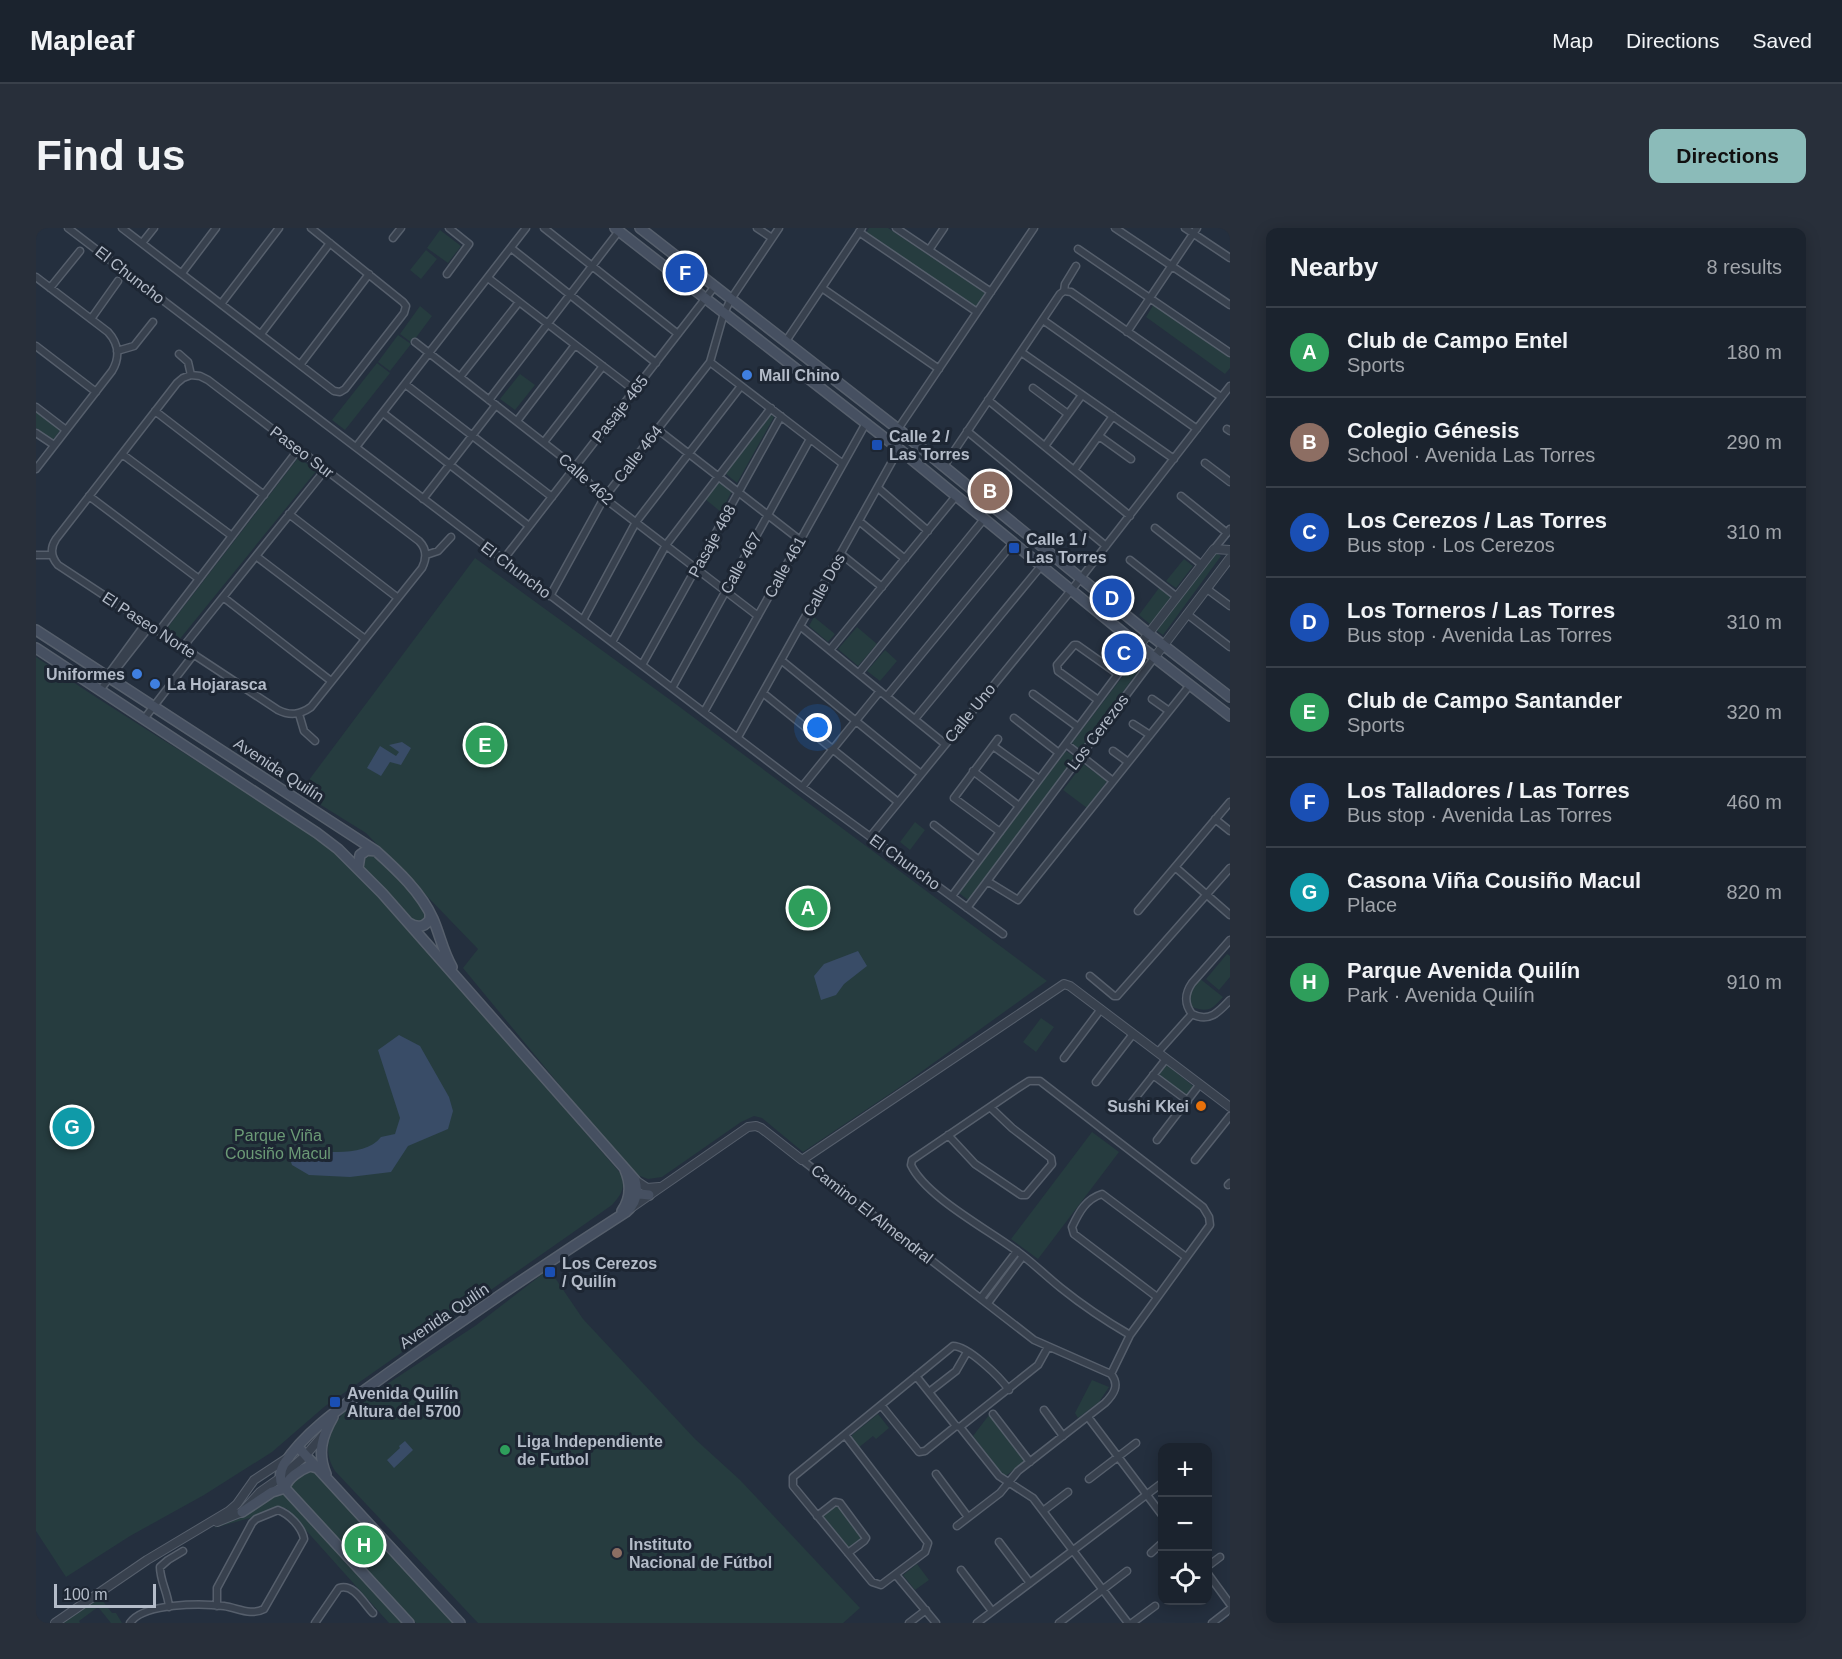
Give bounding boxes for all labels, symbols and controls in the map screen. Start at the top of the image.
text: Mapleaf [30,25,134,56]
text: Map [1552,29,1593,52]
text: Directions [1626,29,1719,52]
text: Saved [1752,29,1812,52]
button: Directions [1649,129,1806,183]
text: Find us [36,132,185,179]
street label: El Chuncho [92,243,168,307]
pin: F [666,250,704,296]
text: Nearby [1290,252,1378,282]
text: 8 results [1706,256,1782,278]
text: Club de Campo Entel [1347,328,1568,353]
text: A [1302,341,1317,363]
text: 180 m [1726,341,1782,363]
text: Sports [1347,354,1405,376]
place label: Mall Chino [759,367,840,384]
marker: Mall Chino [740,368,754,382]
street label: Pasaje 465 [589,372,651,446]
text: Colegio Génesis [1347,418,1519,443]
street label: Calle 464 [610,422,666,486]
street label: Paseo Sur [267,423,337,482]
place label: Calle 2 / Las Torres [889,428,970,463]
text: B [1302,431,1317,453]
text: 290 m [1726,431,1782,453]
marker: Calle 2 / Las Torres [870,438,884,452]
text: School · Avenida Las Torres [1347,444,1595,466]
street label: Calle 462 [555,450,617,508]
pin: B [970,468,1010,514]
street label: Pasaje 468 [685,502,739,580]
text: Los Cerezos / Las Torres [1347,508,1607,533]
text: C [1302,521,1317,543]
text: 310 m [1726,521,1782,543]
street label: Calle 467 [717,529,765,597]
place label: Calle 1 / Las Torres [1026,531,1107,566]
street label: Calle 461 [761,533,809,601]
text: Bus stop · Los Cerezos [1347,534,1555,556]
street label: El Chuncho [478,538,554,602]
marker: Calle 1 / Las Torres [1007,541,1021,555]
street label: Calle Dos [800,551,848,619]
pin: D [1092,576,1132,620]
street label: El Paseo Norte [99,589,199,661]
text: Los Torneros / Las Torres [1347,598,1615,623]
text: D [1302,611,1317,633]
text: 310 m [1726,611,1782,633]
text: Bus stop · Avenida Las Torres [1347,624,1612,646]
pin: C [1104,630,1144,676]
place label: Uniformes [46,666,125,683]
marker: Uniformes [130,667,144,681]
place label: La Hojarasca [167,676,267,693]
marker: La Hojarasca [148,677,162,691]
street label: Calle Uno [941,680,999,746]
text: Club de Campo Santander [1347,688,1622,713]
street label: Los Cerezos [1064,691,1132,773]
text: E [1303,701,1316,723]
text: 320 m [1726,701,1782,723]
your location [803,713,832,742]
text: Sports [1347,714,1405,736]
pin: E [466,722,504,768]
street label: Avenida Quilín [231,735,327,805]
text: Los Talladores / Las Torres [1347,778,1630,803]
text: F [1303,791,1316,813]
text: 460 m [1726,791,1782,813]
text: Bus stop · Avenida Las Torres [1347,804,1612,826]
street label: El Chuncho [867,831,944,893]
text: Casona Viña Cousiño Macul [1347,868,1641,893]
text: G [1302,881,1317,903]
text: 820 m [1726,881,1782,903]
pin: A [788,886,828,930]
text: Place [1347,894,1397,916]
text: Parque Avenida Quilín [1347,958,1580,983]
text: H [1302,971,1317,993]
text: 910 m [1726,971,1782,993]
text: Park · Avenida Quilín [1347,984,1535,1006]
place label: Sushi Kkei [1107,1098,1189,1115]
marker: Sushi Kkei [1194,1099,1208,1113]
pin: G [52,1104,92,1150]
park label: Parque Viña Cousiño Macul [225,1127,331,1162]
street label: Camino El Almendral [808,1161,936,1267]
place label: Los Cerezos / Quilín [562,1255,657,1290]
marker: Los Cerezos / Quilín [543,1265,557,1279]
street label: Avenida Quilín [396,1280,492,1352]
place label: Avenida Quilín Altura del 5700 [347,1385,461,1420]
marker: Avenida Quilín Altura del 5700 [328,1395,342,1409]
place label: Liga Independiente de Futbol [517,1433,663,1468]
marker: Liga Independiente de Futbol [498,1443,512,1457]
map controls [1158,1443,1212,1605]
button: + [1158,1443,1212,1497]
button: − [1158,1497,1212,1551]
pin: H [344,1522,384,1568]
place label: Instituto Nacional de Fútbol [629,1536,772,1571]
marker: Instituto Nacional de Fútbol [610,1546,624,1560]
button: locate [1158,1551,1212,1605]
scale bar [54,1581,156,1608]
text: 100 m [63,1586,107,1603]

